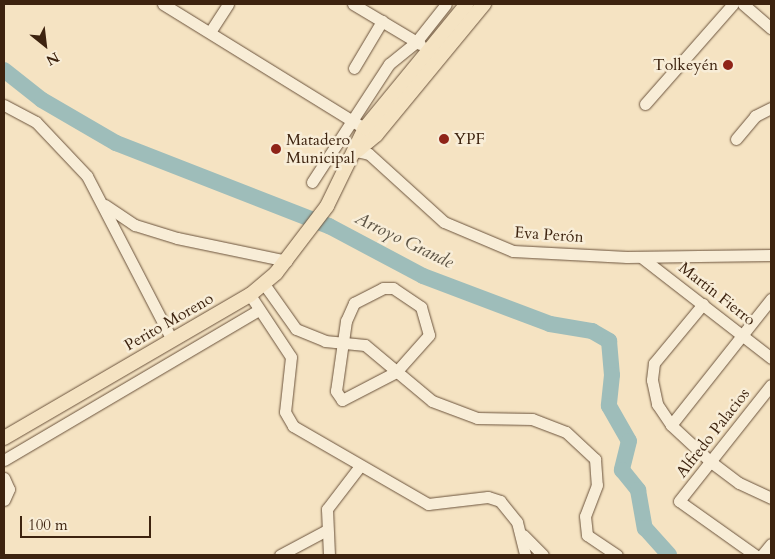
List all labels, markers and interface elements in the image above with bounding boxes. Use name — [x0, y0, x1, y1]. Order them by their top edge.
north arrow — [20, 20, 70, 70]
text: N — [43, 47, 62, 70]
place label: Tolkeyén — [653, 55, 718, 75]
marker: Tolkeyén — [722, 59, 734, 71]
place label: YPF — [454, 129, 485, 149]
place label: Matadero Municipal — [286, 130, 355, 168]
marker: YPF — [438, 133, 450, 145]
marker: Matadero Municipal — [270, 143, 282, 155]
water label: Arroyo Grande — [351, 208, 457, 274]
street label: Eva Perón — [514, 223, 584, 247]
street label: Martín Fierro — [675, 258, 759, 330]
street label: Perito Moreno — [121, 289, 217, 355]
street label: Alfredo Palacios — [672, 385, 754, 481]
scale bar — [22, 506, 154, 538]
text: 100 m — [28, 515, 68, 535]

